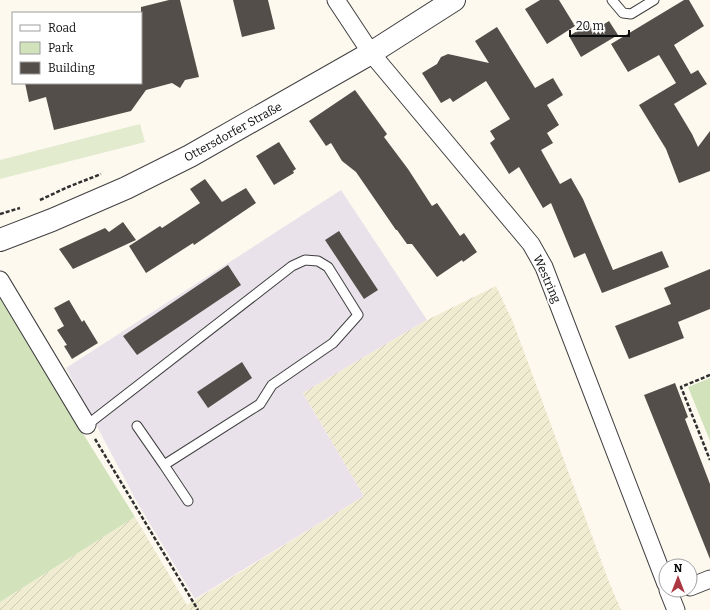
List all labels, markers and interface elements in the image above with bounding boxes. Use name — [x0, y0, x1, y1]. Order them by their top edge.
legend — [12, 12, 142, 84]
scale bar — [570, 12, 629, 38]
text: 20 m — [576, 19, 605, 33]
text: Road — [48, 21, 76, 35]
text: Park — [48, 41, 74, 55]
text: Building — [48, 61, 95, 75]
street label: Ottersdorfer Straße — [182, 99, 284, 165]
street label: Westring — [530, 253, 564, 305]
north arrow — [658, 558, 698, 598]
text: N — [674, 562, 683, 575]

